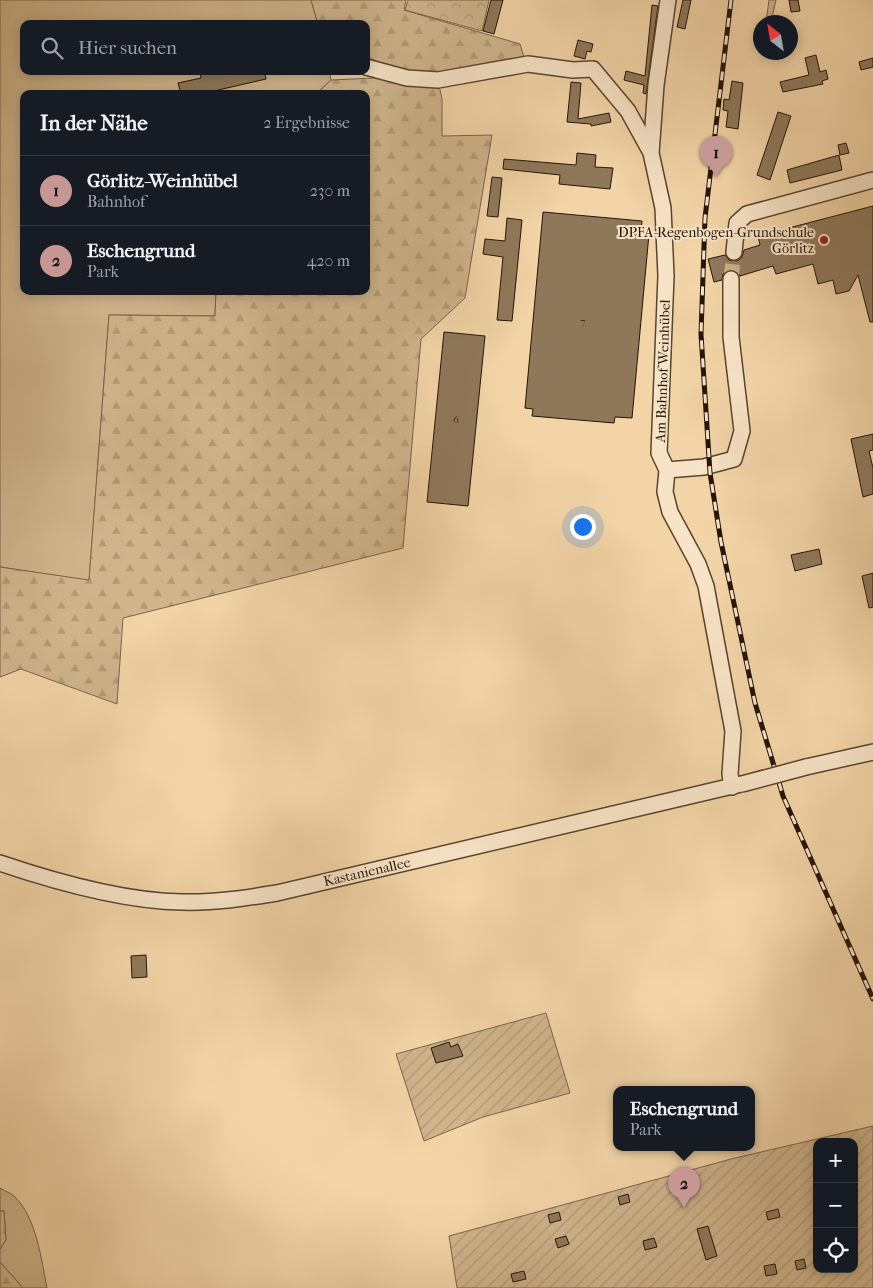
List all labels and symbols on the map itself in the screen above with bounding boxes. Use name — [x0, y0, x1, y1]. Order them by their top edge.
north arrow — [753, 15, 798, 60]
pin: 1 — [700, 136, 732, 177]
place label: DPFA-Regenbogen-Grundschule Görlitz — [618, 224, 814, 257]
marker: DPFA-Regenbogen-Grundschule Görlitz — [818, 234, 830, 246]
street label: Am Bahnhof Weinhübel — [652, 299, 674, 444]
house number: 7 — [580, 315, 586, 328]
house number: 6 — [453, 413, 459, 426]
your location — [570, 514, 596, 540]
street label: Kastanienallee — [322, 854, 412, 890]
pin: 2 — [668, 1167, 700, 1208]

